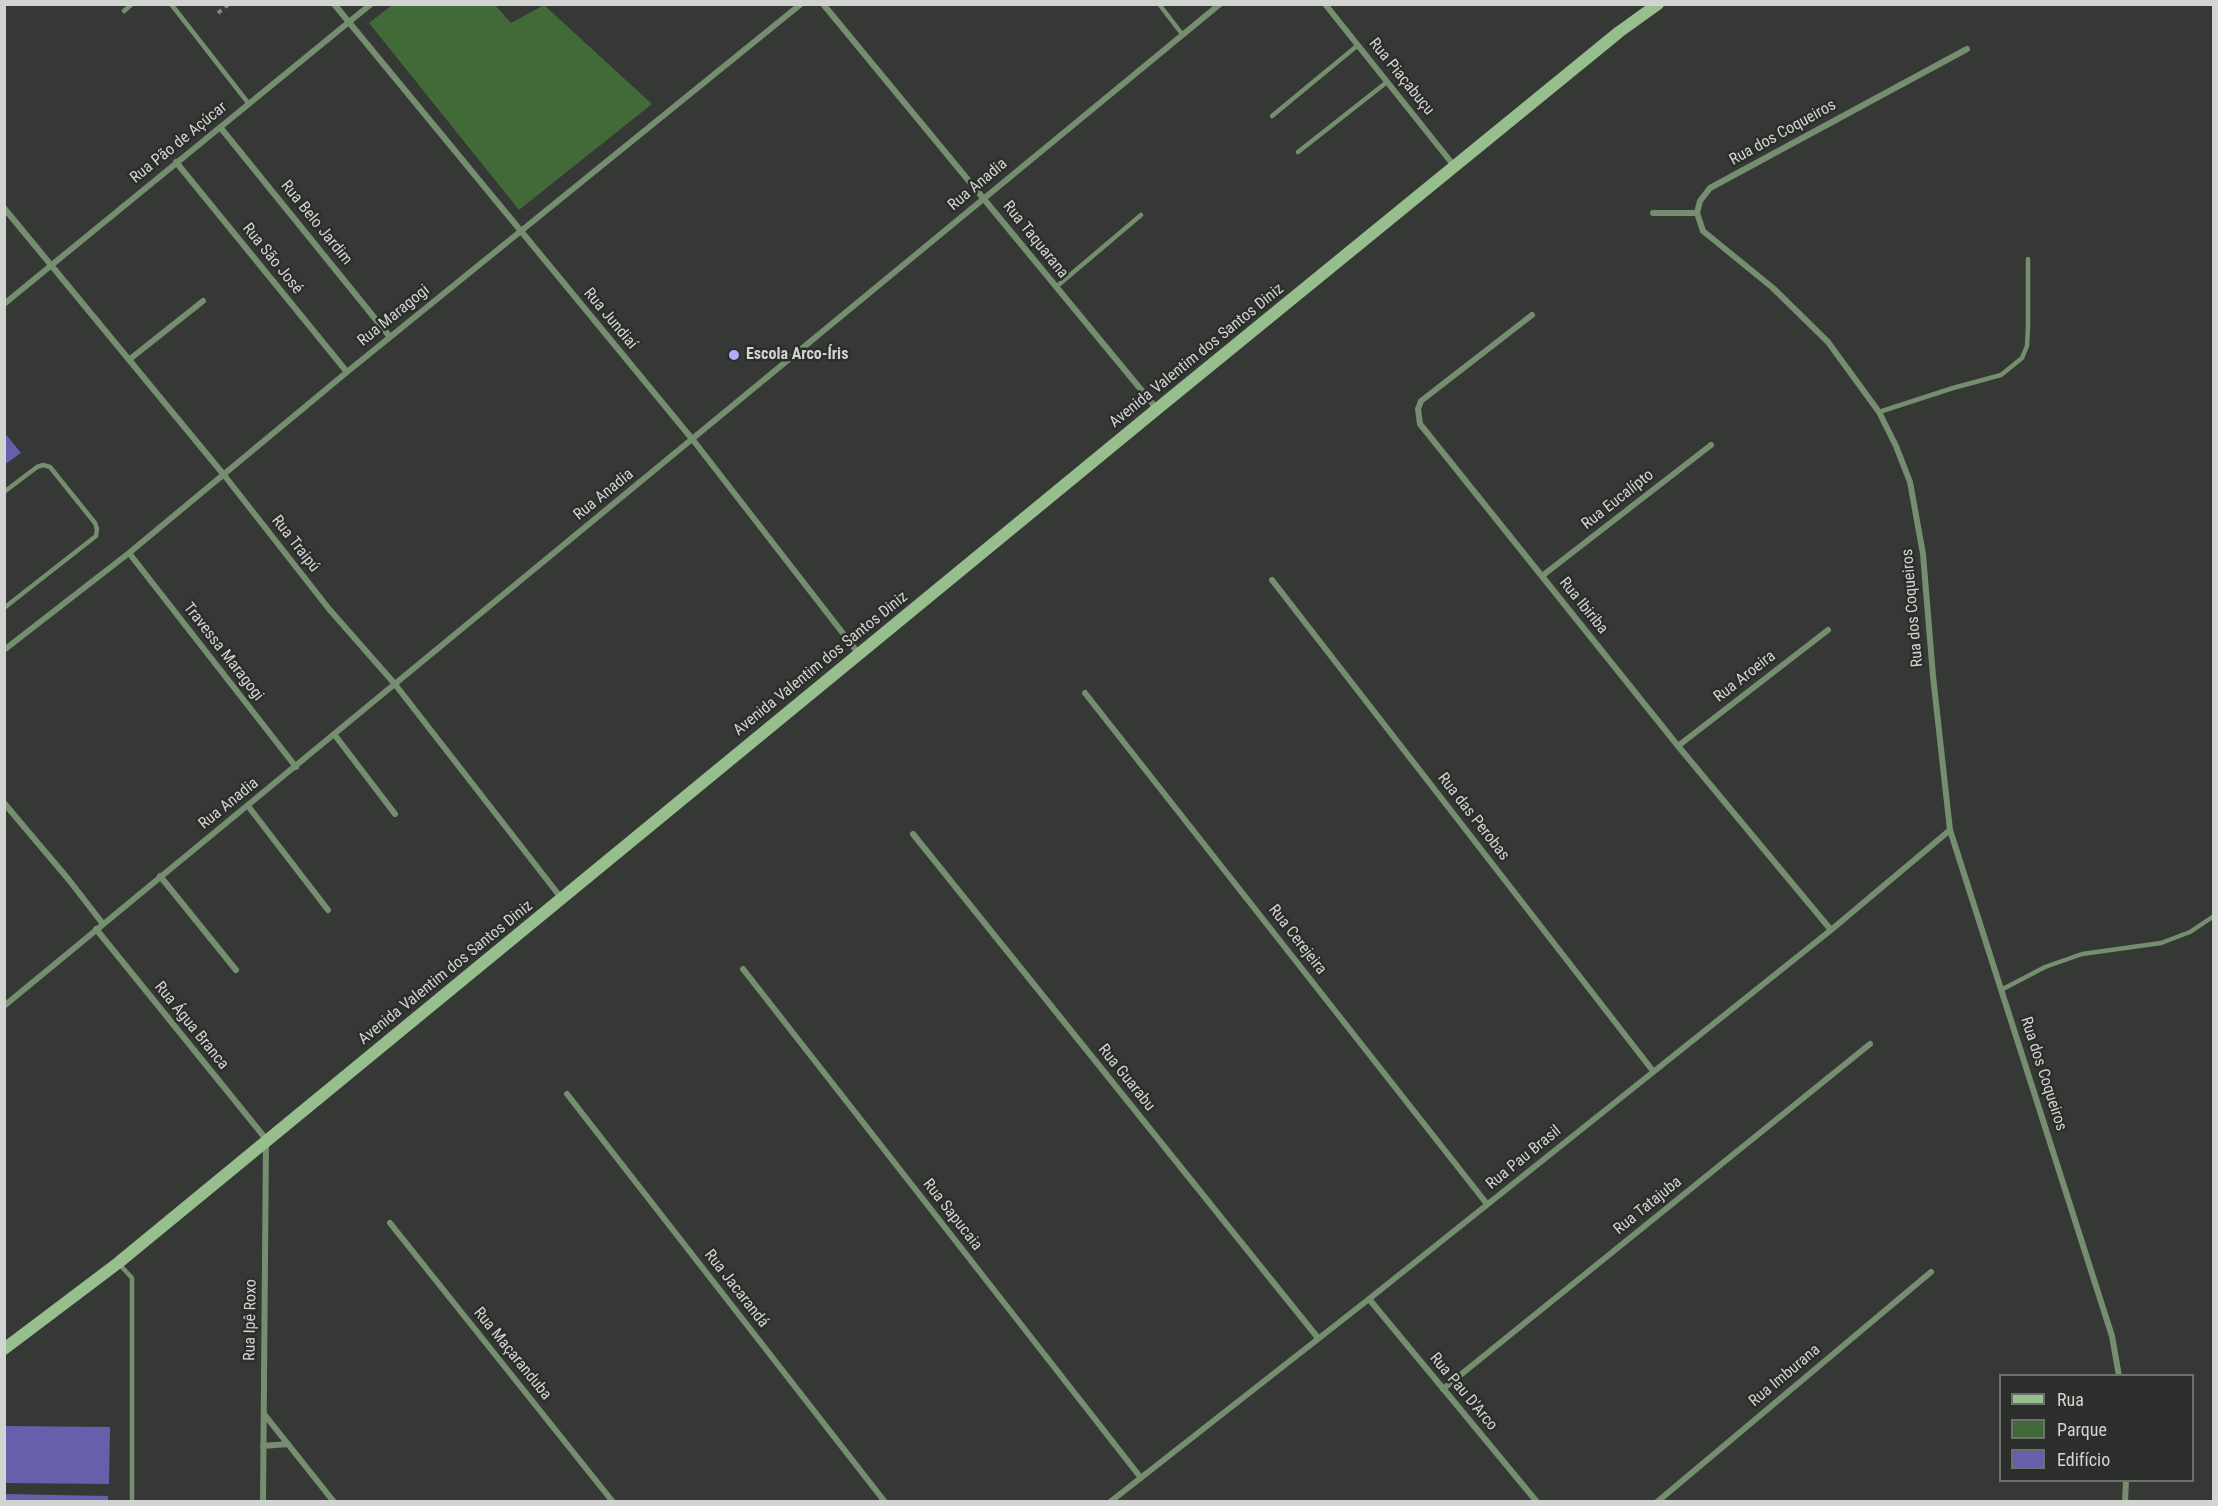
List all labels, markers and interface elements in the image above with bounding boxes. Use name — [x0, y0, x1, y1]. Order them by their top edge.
street label: Rua Piaçabuçu — [1364, 35, 1438, 119]
street label: Rua dos Coqueiros — [1726, 96, 1840, 170]
street label: Rua Pão de Açúcar — [127, 98, 231, 188]
street label: Rua Anadia — [944, 155, 1012, 215]
street label: Rua Belo Jardim — [276, 177, 356, 269]
street label: Rua Taquarana — [998, 198, 1072, 282]
street label: Rua São José — [238, 220, 306, 298]
street label: Avenida Valentim dos Santos Diniz — [1106, 280, 1288, 432]
street label: Rua Maragogi — [354, 281, 434, 351]
street label: Rua Jundiaí — [579, 285, 641, 353]
place label: Escola Arco-Íris — [746, 345, 848, 365]
marker: Escola Arco-Íris — [727, 348, 741, 362]
street label: Rua Anadia — [570, 465, 638, 525]
street label: Rua Eucalípto — [1578, 466, 1658, 534]
street label: Rua Traipú — [267, 512, 323, 576]
street label: Rua dos Coqueiros — [1898, 548, 1928, 668]
street label: Rua Ibiriba — [1554, 574, 1612, 638]
street label: Avenida Valentim dos Santos Diniz — [730, 588, 912, 740]
street label: Travessa Maragogi — [179, 599, 267, 705]
street label: Rua Aroeira — [1710, 647, 1780, 707]
street label: Rua das Perobas — [1433, 769, 1513, 865]
street label: Rua Anadia — [195, 774, 263, 834]
street label: Avenida Valentim dos Santos Diniz — [355, 897, 537, 1049]
street label: Rua Cerejeira — [1264, 901, 1330, 979]
street label: Rua Água Branca — [150, 978, 232, 1074]
street label: Rua dos Coqueiros — [2016, 1015, 2070, 1133]
street label: Rua Guarabu — [1093, 1041, 1159, 1115]
street label: Rua Pau Brasil — [1483, 1122, 1565, 1194]
street label: Rua Tatajuba — [1610, 1173, 1686, 1239]
street label: Rua Sapucaia — [918, 1175, 986, 1255]
street label: Rua Jacarandá — [700, 1246, 772, 1332]
street label: Rua Ipê Roxo — [241, 1279, 261, 1361]
street label: Rua Maçaranduba — [469, 1304, 555, 1404]
street label: Rua Imburana — [1746, 1341, 1824, 1411]
street label: Rua Pau D'Arco — [1425, 1349, 1501, 1435]
legend — [1999, 1374, 2194, 1482]
text: Rua — [2057, 1389, 2084, 1410]
text: Parque — [2057, 1419, 2107, 1440]
text: Edifício — [2057, 1449, 2110, 1470]

